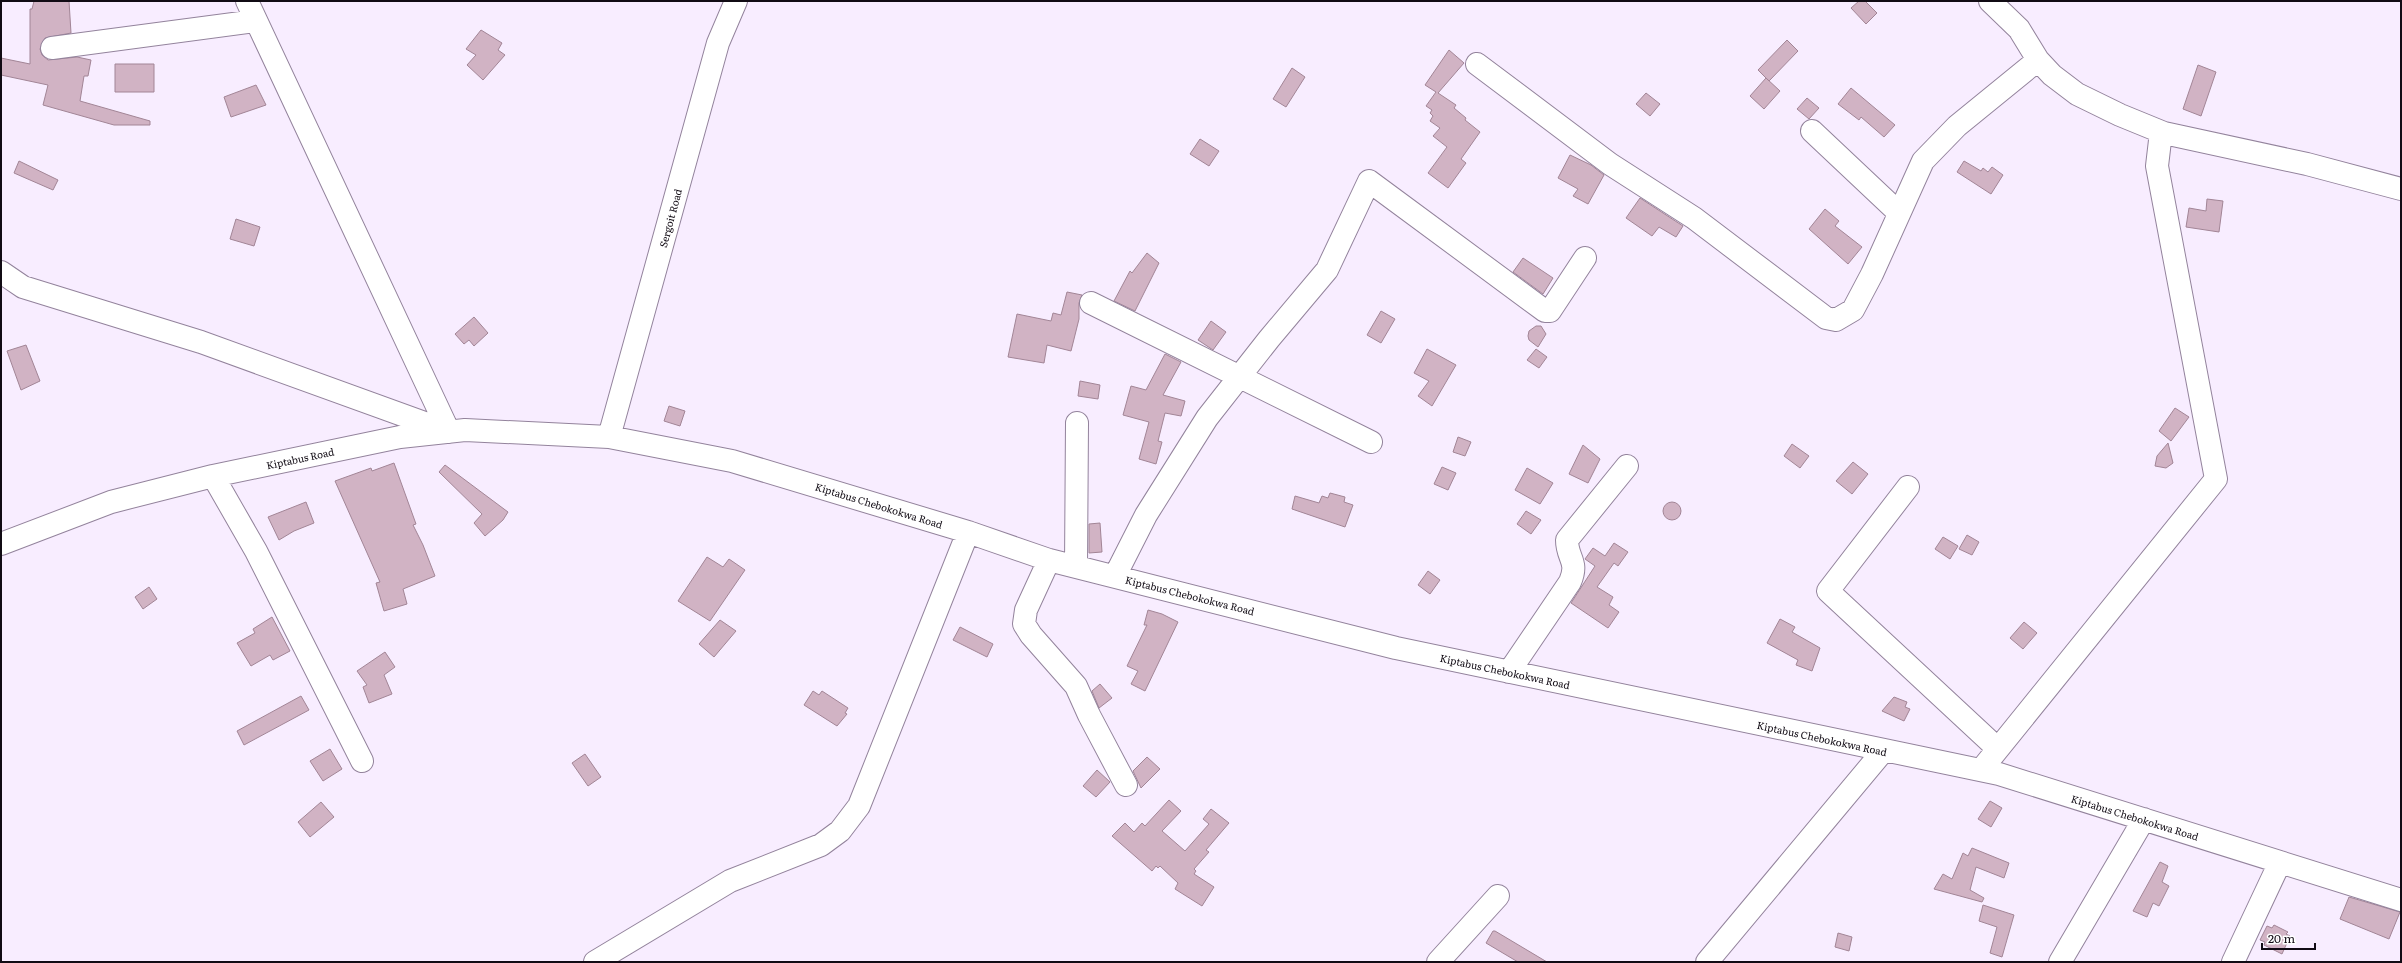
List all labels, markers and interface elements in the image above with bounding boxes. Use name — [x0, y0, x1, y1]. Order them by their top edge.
street label: Sergoit Road — [655, 187, 685, 249]
street label: Kiptabus Road — [265, 443, 335, 473]
street label: Kiptabus Chebokokwa Road — [813, 478, 945, 532]
street label: Kiptabus Chebokokwa Road — [1124, 572, 1256, 618]
street label: Kiptabus Chebokokwa Road — [1439, 650, 1571, 692]
street label: Kiptabus Chebokokwa Road — [1756, 717, 1888, 759]
street label: Kiptabus Chebokokwa Road — [2069, 790, 2201, 844]
scale bar — [2262, 925, 2315, 951]
text: 20 m — [2268, 929, 2295, 947]

